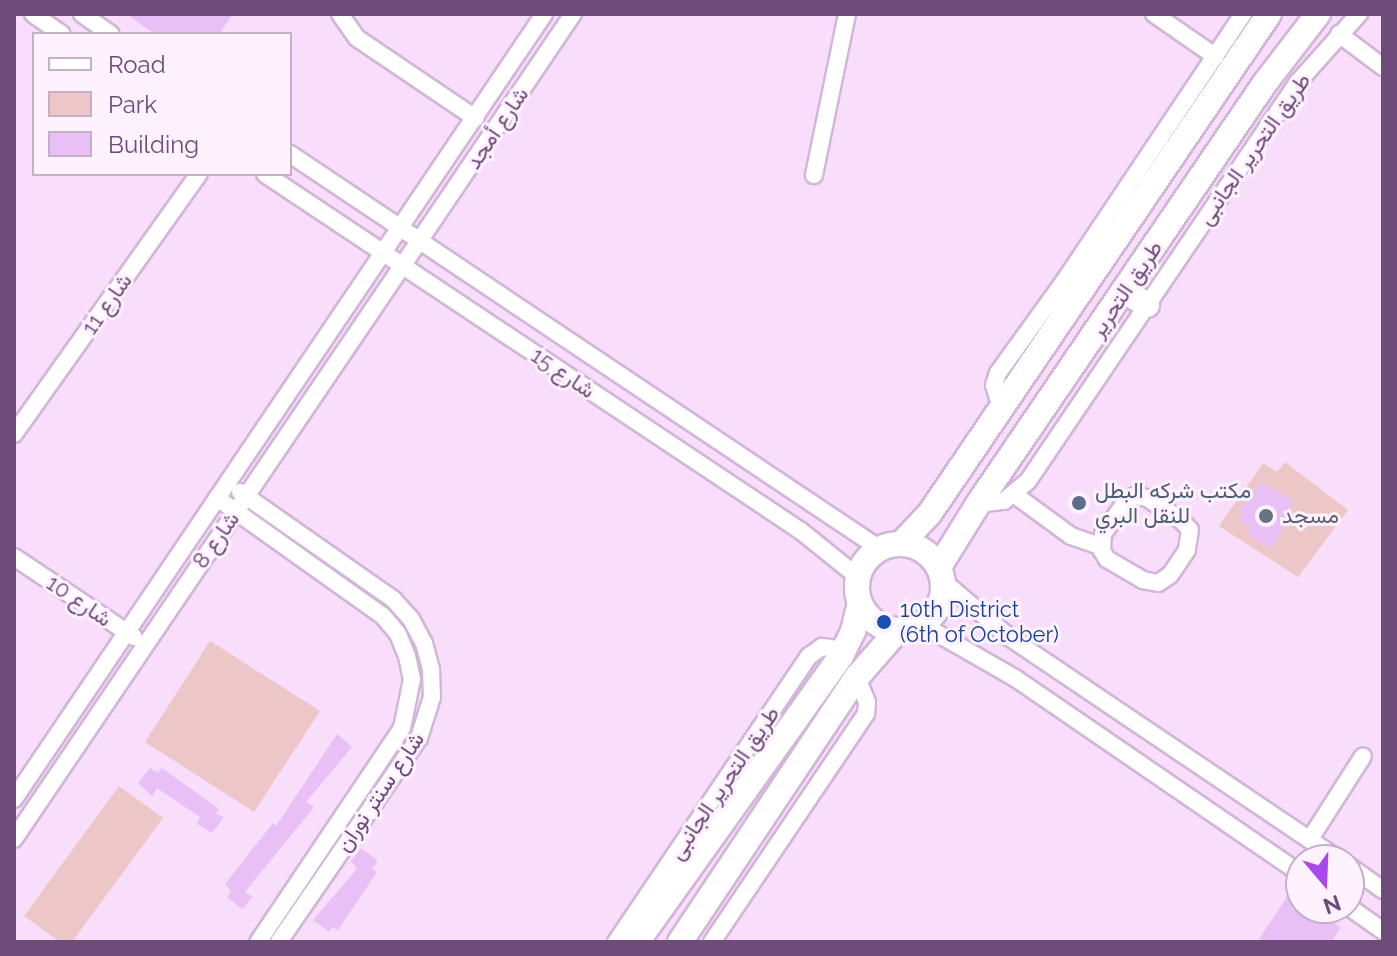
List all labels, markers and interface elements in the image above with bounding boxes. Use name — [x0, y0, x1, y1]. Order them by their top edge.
legend — [32, 32, 292, 176]
text: Road — [108, 50, 166, 79]
street label: طريق التحرير الجانبى — [1192, 68, 1316, 230]
street label: شارع أمجد — [460, 82, 534, 174]
text: Park — [108, 90, 157, 119]
text: Building — [108, 130, 199, 159]
street label: طريق التحرير — [1084, 236, 1168, 342]
street label: شارع 11 — [76, 268, 138, 340]
street label: شارع 15 — [526, 342, 600, 404]
place label: مكتب شركه البطل للنقل البري — [1095, 477, 1251, 528]
marker: مكتب شركه البطل للنقل البري — [1070, 494, 1088, 512]
place label: مسجد — [1282, 503, 1339, 529]
street label: شارع 8 — [187, 507, 245, 573]
marker: مسجد — [1257, 507, 1275, 525]
street label: شارع 10 — [41, 570, 117, 632]
place label: 10th District (6th of October) — [900, 596, 1059, 648]
marker: 10th District (6th of October) — [875, 613, 893, 631]
street label: طريق التحرير الجانبى — [663, 701, 785, 865]
street label: شارع سنتر نوران — [330, 727, 430, 857]
north arrow — [1285, 844, 1365, 924]
text: N — [1320, 890, 1344, 920]

